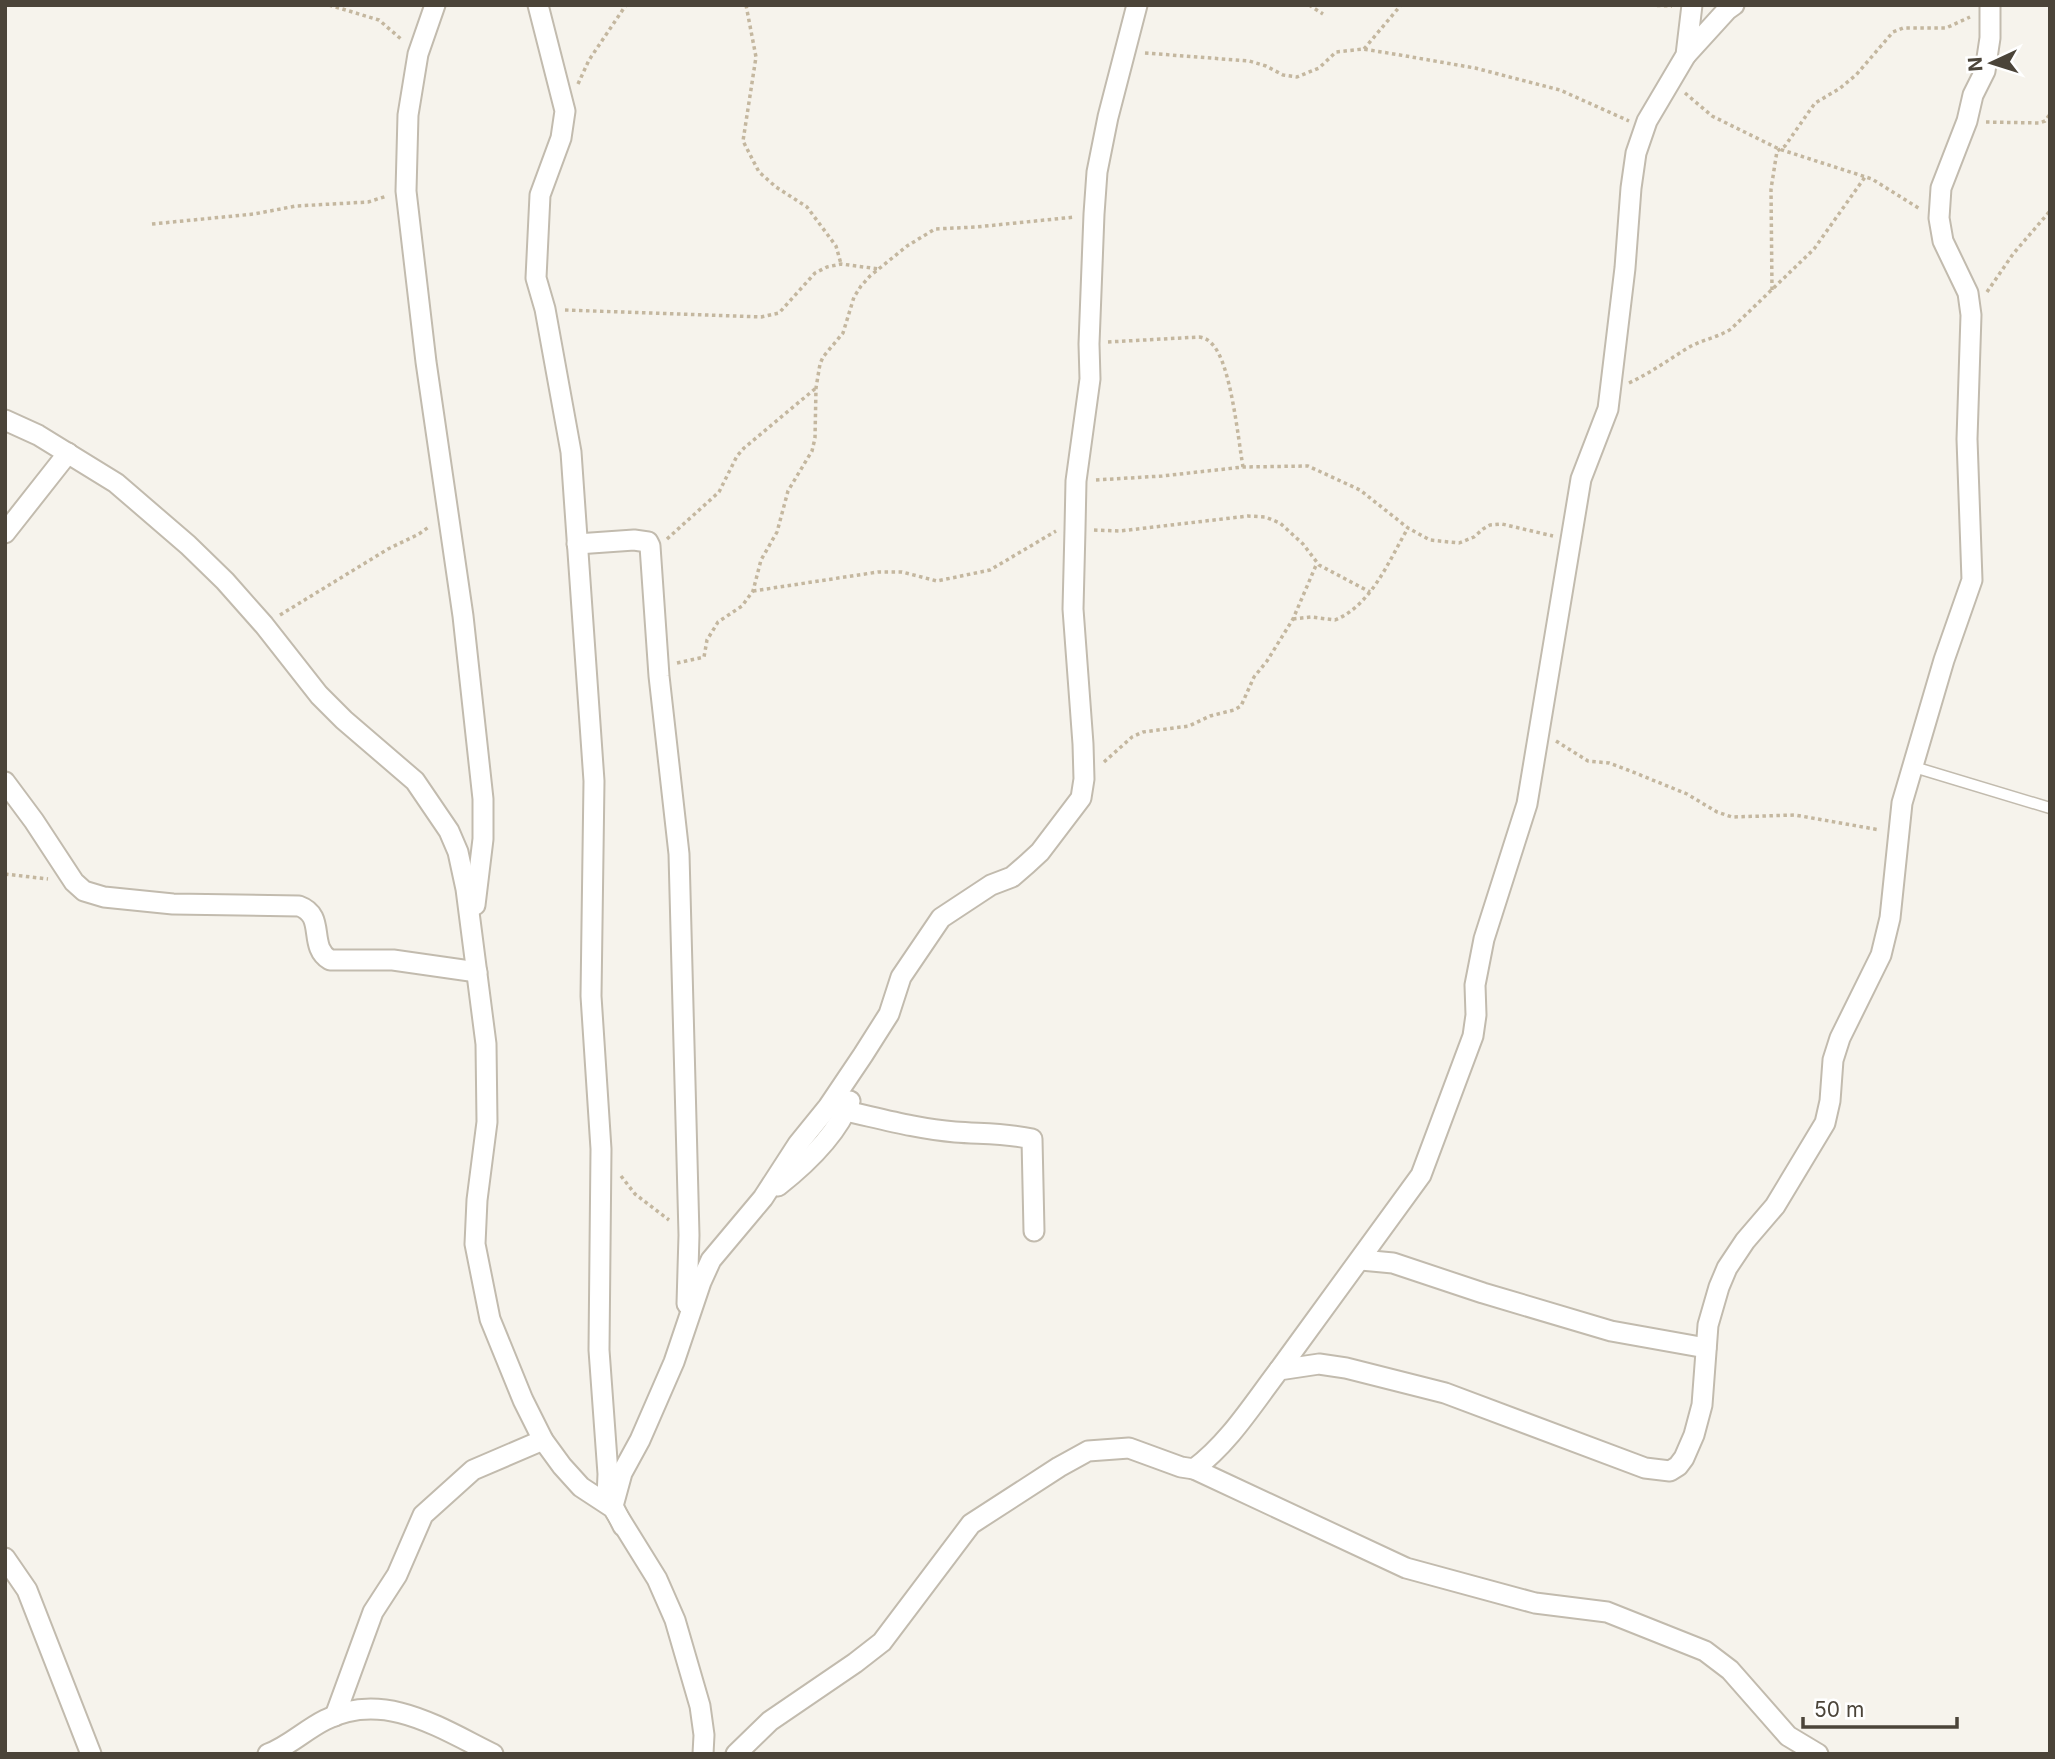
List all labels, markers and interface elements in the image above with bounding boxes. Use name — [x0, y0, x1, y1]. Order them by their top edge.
north arrow — [1957, 28, 2027, 98]
text: N — [1964, 56, 1988, 72]
scale bar — [1803, 1686, 1957, 1730]
text: 50 m — [1814, 1697, 1864, 1722]

